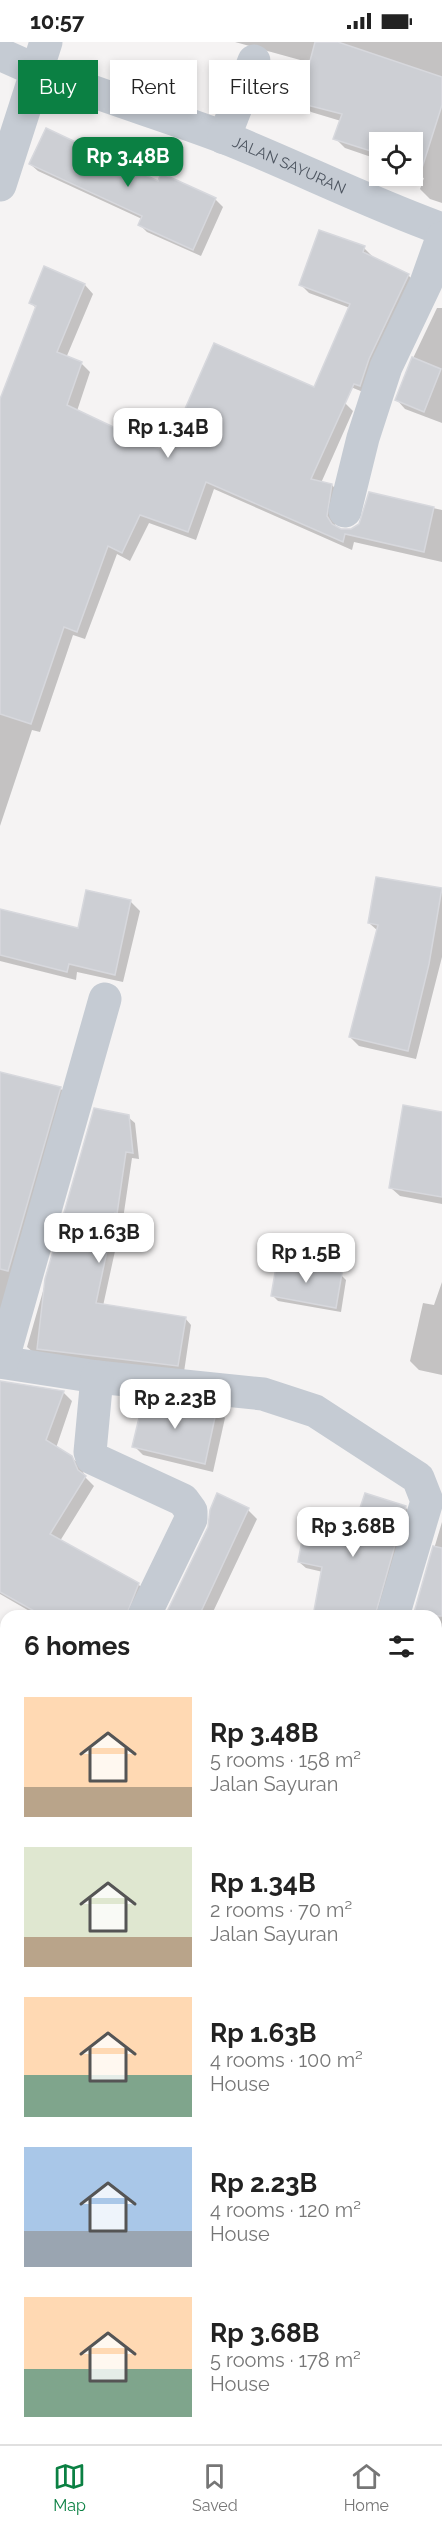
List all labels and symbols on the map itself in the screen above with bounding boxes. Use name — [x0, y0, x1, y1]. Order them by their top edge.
street label: JALAN SAYURAN — [230, 133, 349, 198]
pin: Rp 3.48B — [66, 137, 190, 188]
pin: Rp 1.34B — [106, 408, 230, 459]
pin: Rp 1.63B — [37, 1213, 161, 1264]
pin: Rp 1.5B — [251, 1233, 361, 1284]
pin: Rp 2.23B — [113, 1379, 237, 1430]
pin: Rp 3.68B — [291, 1507, 415, 1558]

